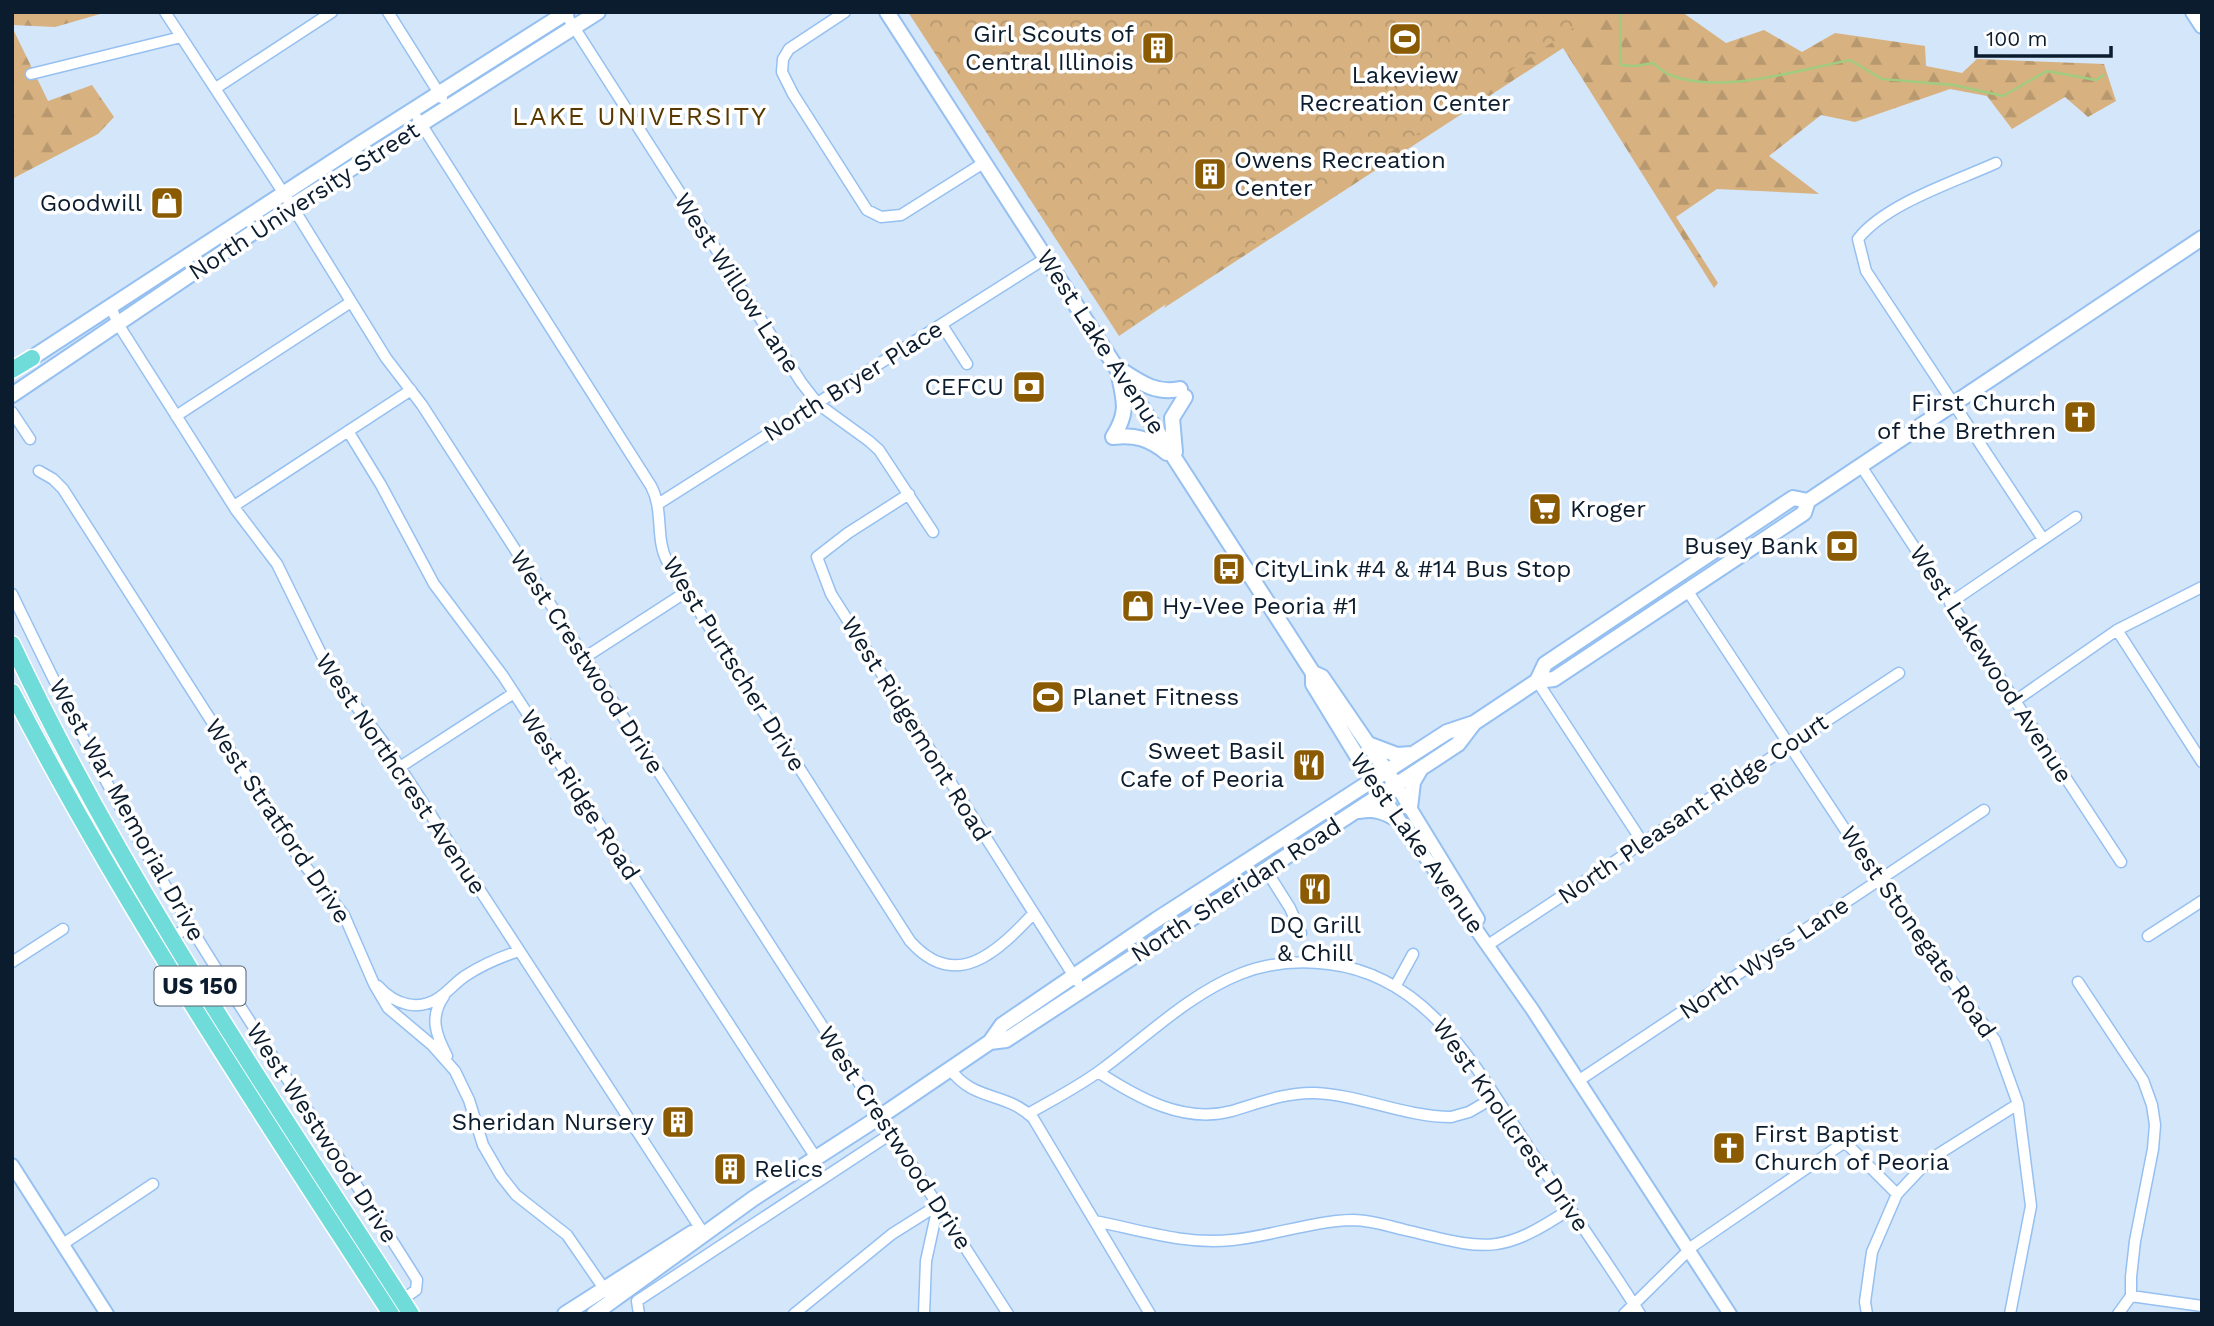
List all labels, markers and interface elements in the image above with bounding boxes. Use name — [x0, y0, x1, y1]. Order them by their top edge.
scale bar — [1976, 14, 2111, 58]
place label: Girl Scouts of Central Illinois — [965, 20, 1135, 76]
sports icon: Lakeview Recreation Center — [1386, 20, 1424, 58]
text: 100 m — [1986, 26, 2048, 51]
building icon: Girl Scouts of Central Illinois — [1139, 29, 1177, 67]
place label: Lakeview Recreation Center — [1299, 61, 1511, 117]
district label: LAKE UNIVERSITY — [512, 101, 768, 131]
street label: North University Street — [184, 116, 424, 286]
place label: Owens Recreation Center — [1234, 146, 1446, 202]
building icon: Owens Recreation Center — [1191, 155, 1229, 193]
shop icon: Goodwill — [148, 184, 186, 222]
street label: West Willow Lane — [668, 188, 806, 378]
place label: Goodwill — [40, 189, 143, 217]
street label: West Lake Avenue — [1031, 245, 1171, 439]
street label: North Bryer Place — [758, 315, 948, 447]
bank icon: CEFCU — [1010, 368, 1048, 406]
place label: CEFCU — [924, 373, 1004, 401]
place label: First Church of the Brethren — [1877, 389, 2056, 445]
church icon: First Church of the Brethren — [2061, 398, 2099, 436]
supermarket icon: Kroger — [1526, 490, 1564, 528]
place label: Kroger — [1570, 495, 1646, 523]
bank icon: Busey Bank — [1823, 527, 1861, 565]
place label: Busey Bank — [1684, 532, 1818, 560]
street label: West Lakewood Avenue — [1904, 540, 2078, 788]
street label: West Crestwood Drive — [504, 545, 670, 779]
bus stop icon: CityLink #4 & #14 Bus Stop — [1210, 550, 1248, 588]
street label: West Purtscher Drive — [657, 552, 811, 776]
place label: CityLink #4 & #14 Bus Stop — [1254, 555, 1571, 583]
shop icon: Hy-Vee Peoria #1 — [1119, 587, 1157, 625]
place label: Hy-Vee Peoria #1 — [1162, 592, 1357, 620]
street label: West Ridgemont Road — [835, 611, 997, 847]
street label: West Northcrest Avenue — [310, 648, 492, 900]
street label: West War Memorial Drive — [43, 674, 211, 946]
sports icon: Planet Fitness — [1029, 678, 1067, 716]
place label: Planet Fitness — [1072, 683, 1239, 711]
street label: West Ridge Road — [514, 704, 646, 886]
street label: North Pleasant Ridge Court — [1553, 708, 1833, 910]
street label: West Stratford Drive — [199, 714, 357, 928]
place label: Sweet Basil Cafe of Peoria — [1120, 737, 1285, 793]
restaurant icon: Sweet Basil Cafe of Peoria — [1290, 746, 1328, 784]
street label: West Lake Avenue — [1344, 747, 1490, 939]
street label: North Sheridan Road — [1126, 812, 1346, 968]
street label: West Stonegate Road — [1834, 821, 2002, 1043]
restaurant icon: DQ Grill & Chill — [1296, 870, 1334, 908]
street label: North Wyss Lane — [1674, 891, 1854, 1025]
place label: DQ Grill & Chill — [1269, 911, 1361, 967]
road number: US 150 — [154, 967, 246, 1006]
street label: West Knollcrest Drive — [1427, 1013, 1595, 1237]
street label: West Westwood Drive — [240, 1018, 404, 1248]
street label: West Crestwood Drive — [812, 1021, 978, 1255]
building icon: Sheridan Nursery — [659, 1103, 697, 1141]
place label: Sheridan Nursery — [452, 1108, 655, 1136]
place label: First Baptist Church of Peoria — [1754, 1120, 1949, 1176]
church icon: First Baptist Church of Peoria — [1710, 1129, 1748, 1167]
building icon: Relics — [711, 1150, 749, 1188]
place label: Relics — [754, 1155, 823, 1183]

